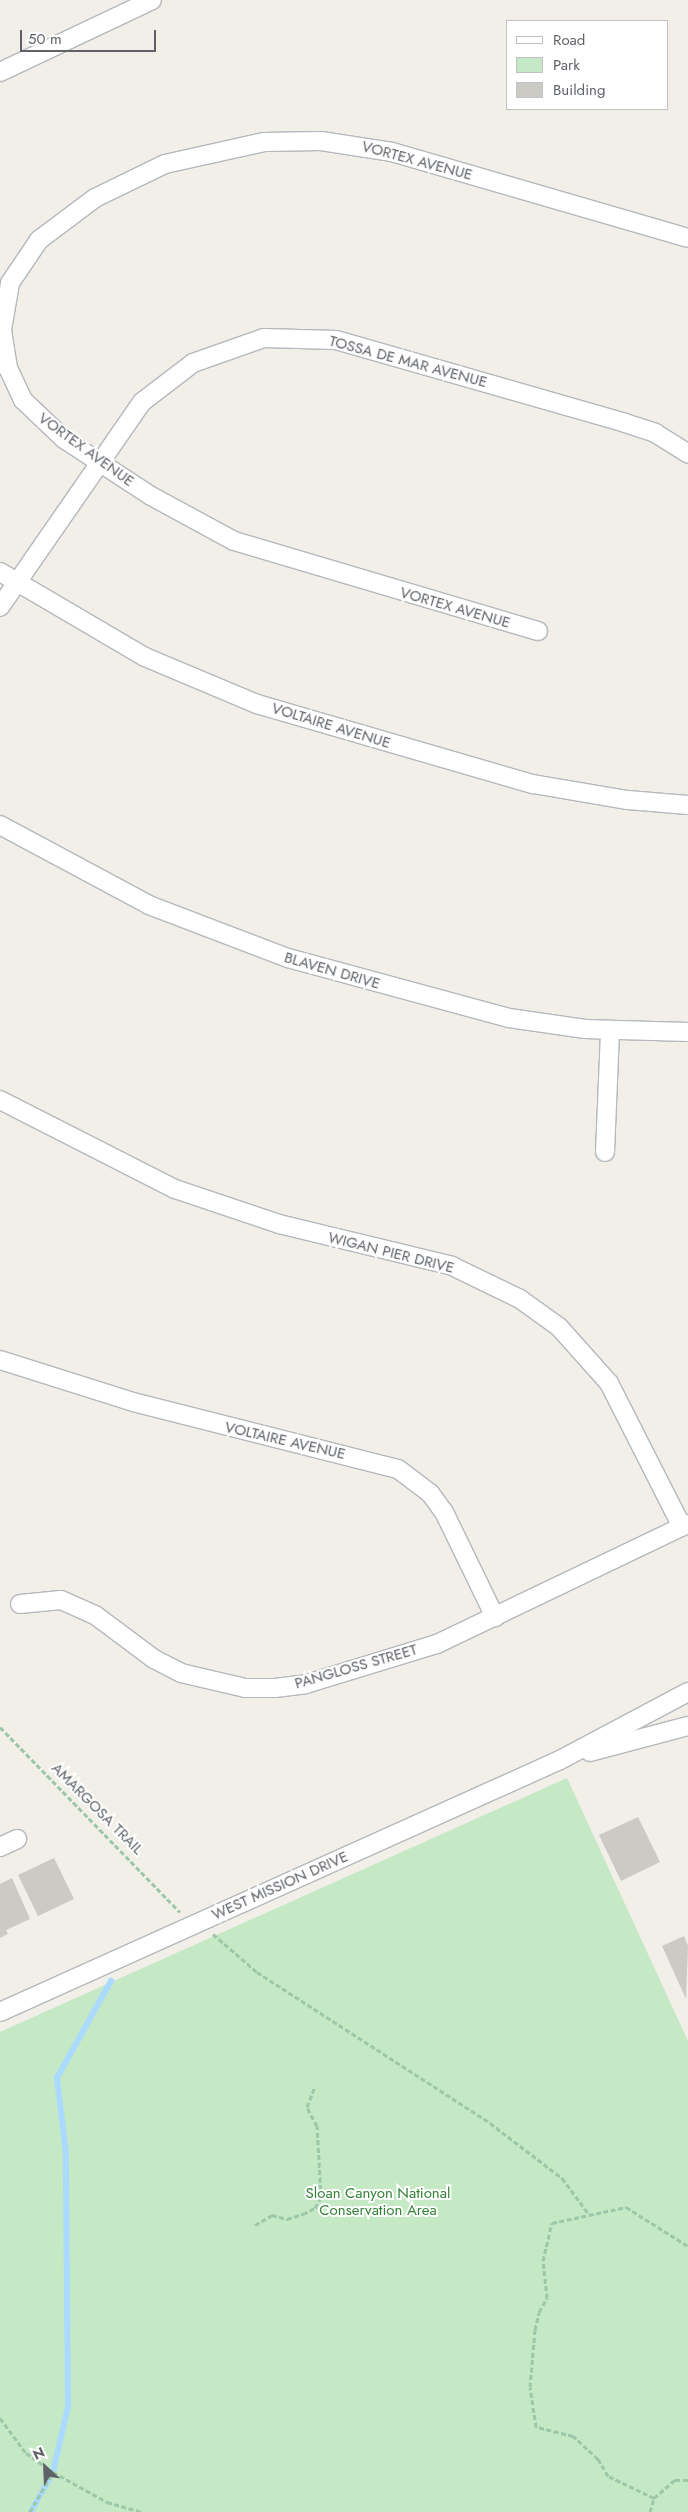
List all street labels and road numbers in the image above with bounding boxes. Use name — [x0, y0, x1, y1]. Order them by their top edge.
street label: VORTEX AVENUE — [360, 138, 474, 184]
street label: TOSSA DE MAR AVENUE — [327, 332, 489, 392]
street label: VORTEX AVENUE — [35, 409, 137, 491]
street label: VORTEX AVENUE — [398, 584, 512, 632]
street label: VOLTAIRE AVENUE — [269, 699, 393, 753]
street label: BLAVEN DRIVE — [282, 949, 382, 993]
street label: WIGAN PIER DRIVE — [326, 1229, 456, 1277]
street label: VOLTAIRE AVENUE — [223, 1418, 347, 1464]
street label: PANGLOSS STREET — [293, 1641, 419, 1693]
street label: AMARGOSA TRAIL — [47, 1759, 147, 1859]
street label: WEST MISSION DRIVE — [209, 1848, 351, 1924]

